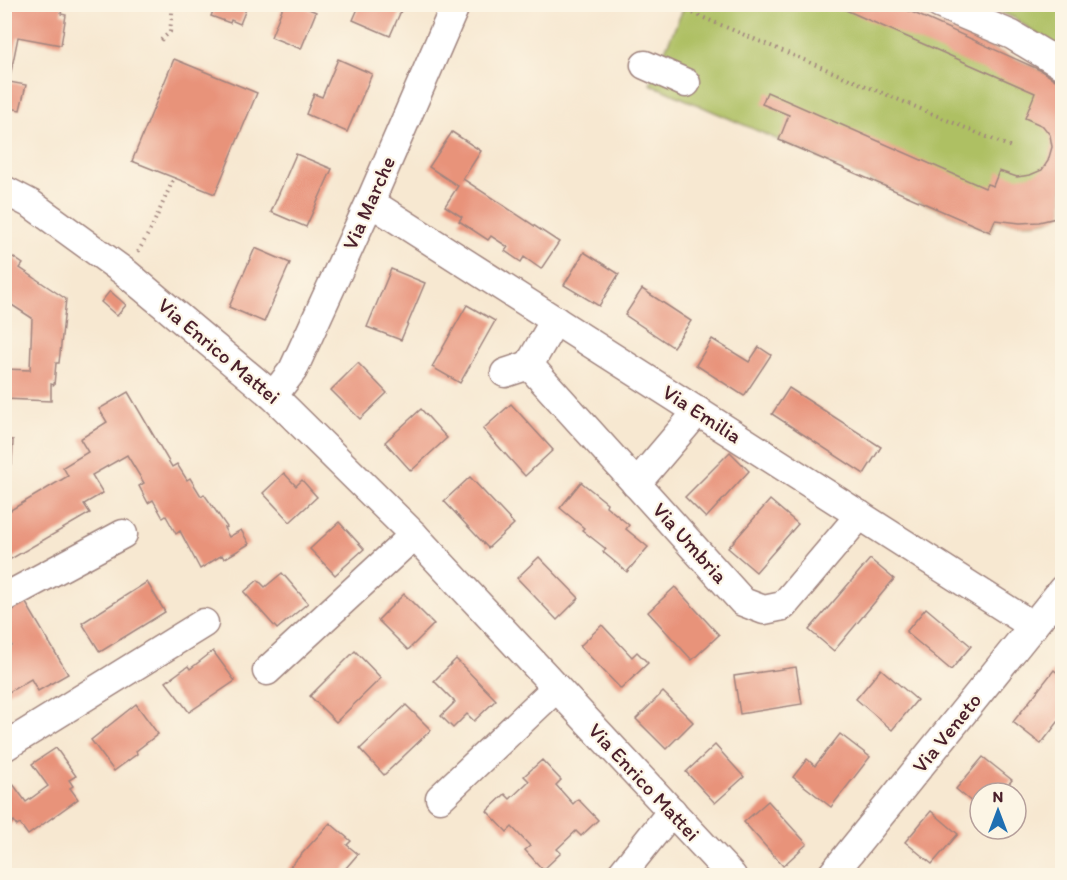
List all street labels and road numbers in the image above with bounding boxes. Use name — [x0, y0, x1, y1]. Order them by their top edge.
street label: Via Marche — [337, 152, 400, 253]
street label: Via Enrico Mattei — [153, 292, 286, 409]
street label: Via Emilia — [658, 379, 746, 448]
street label: Via Umbria — [648, 497, 733, 588]
street label: Via Veneto — [907, 688, 986, 778]
street label: Via Enrico Mattei — [583, 718, 705, 846]

